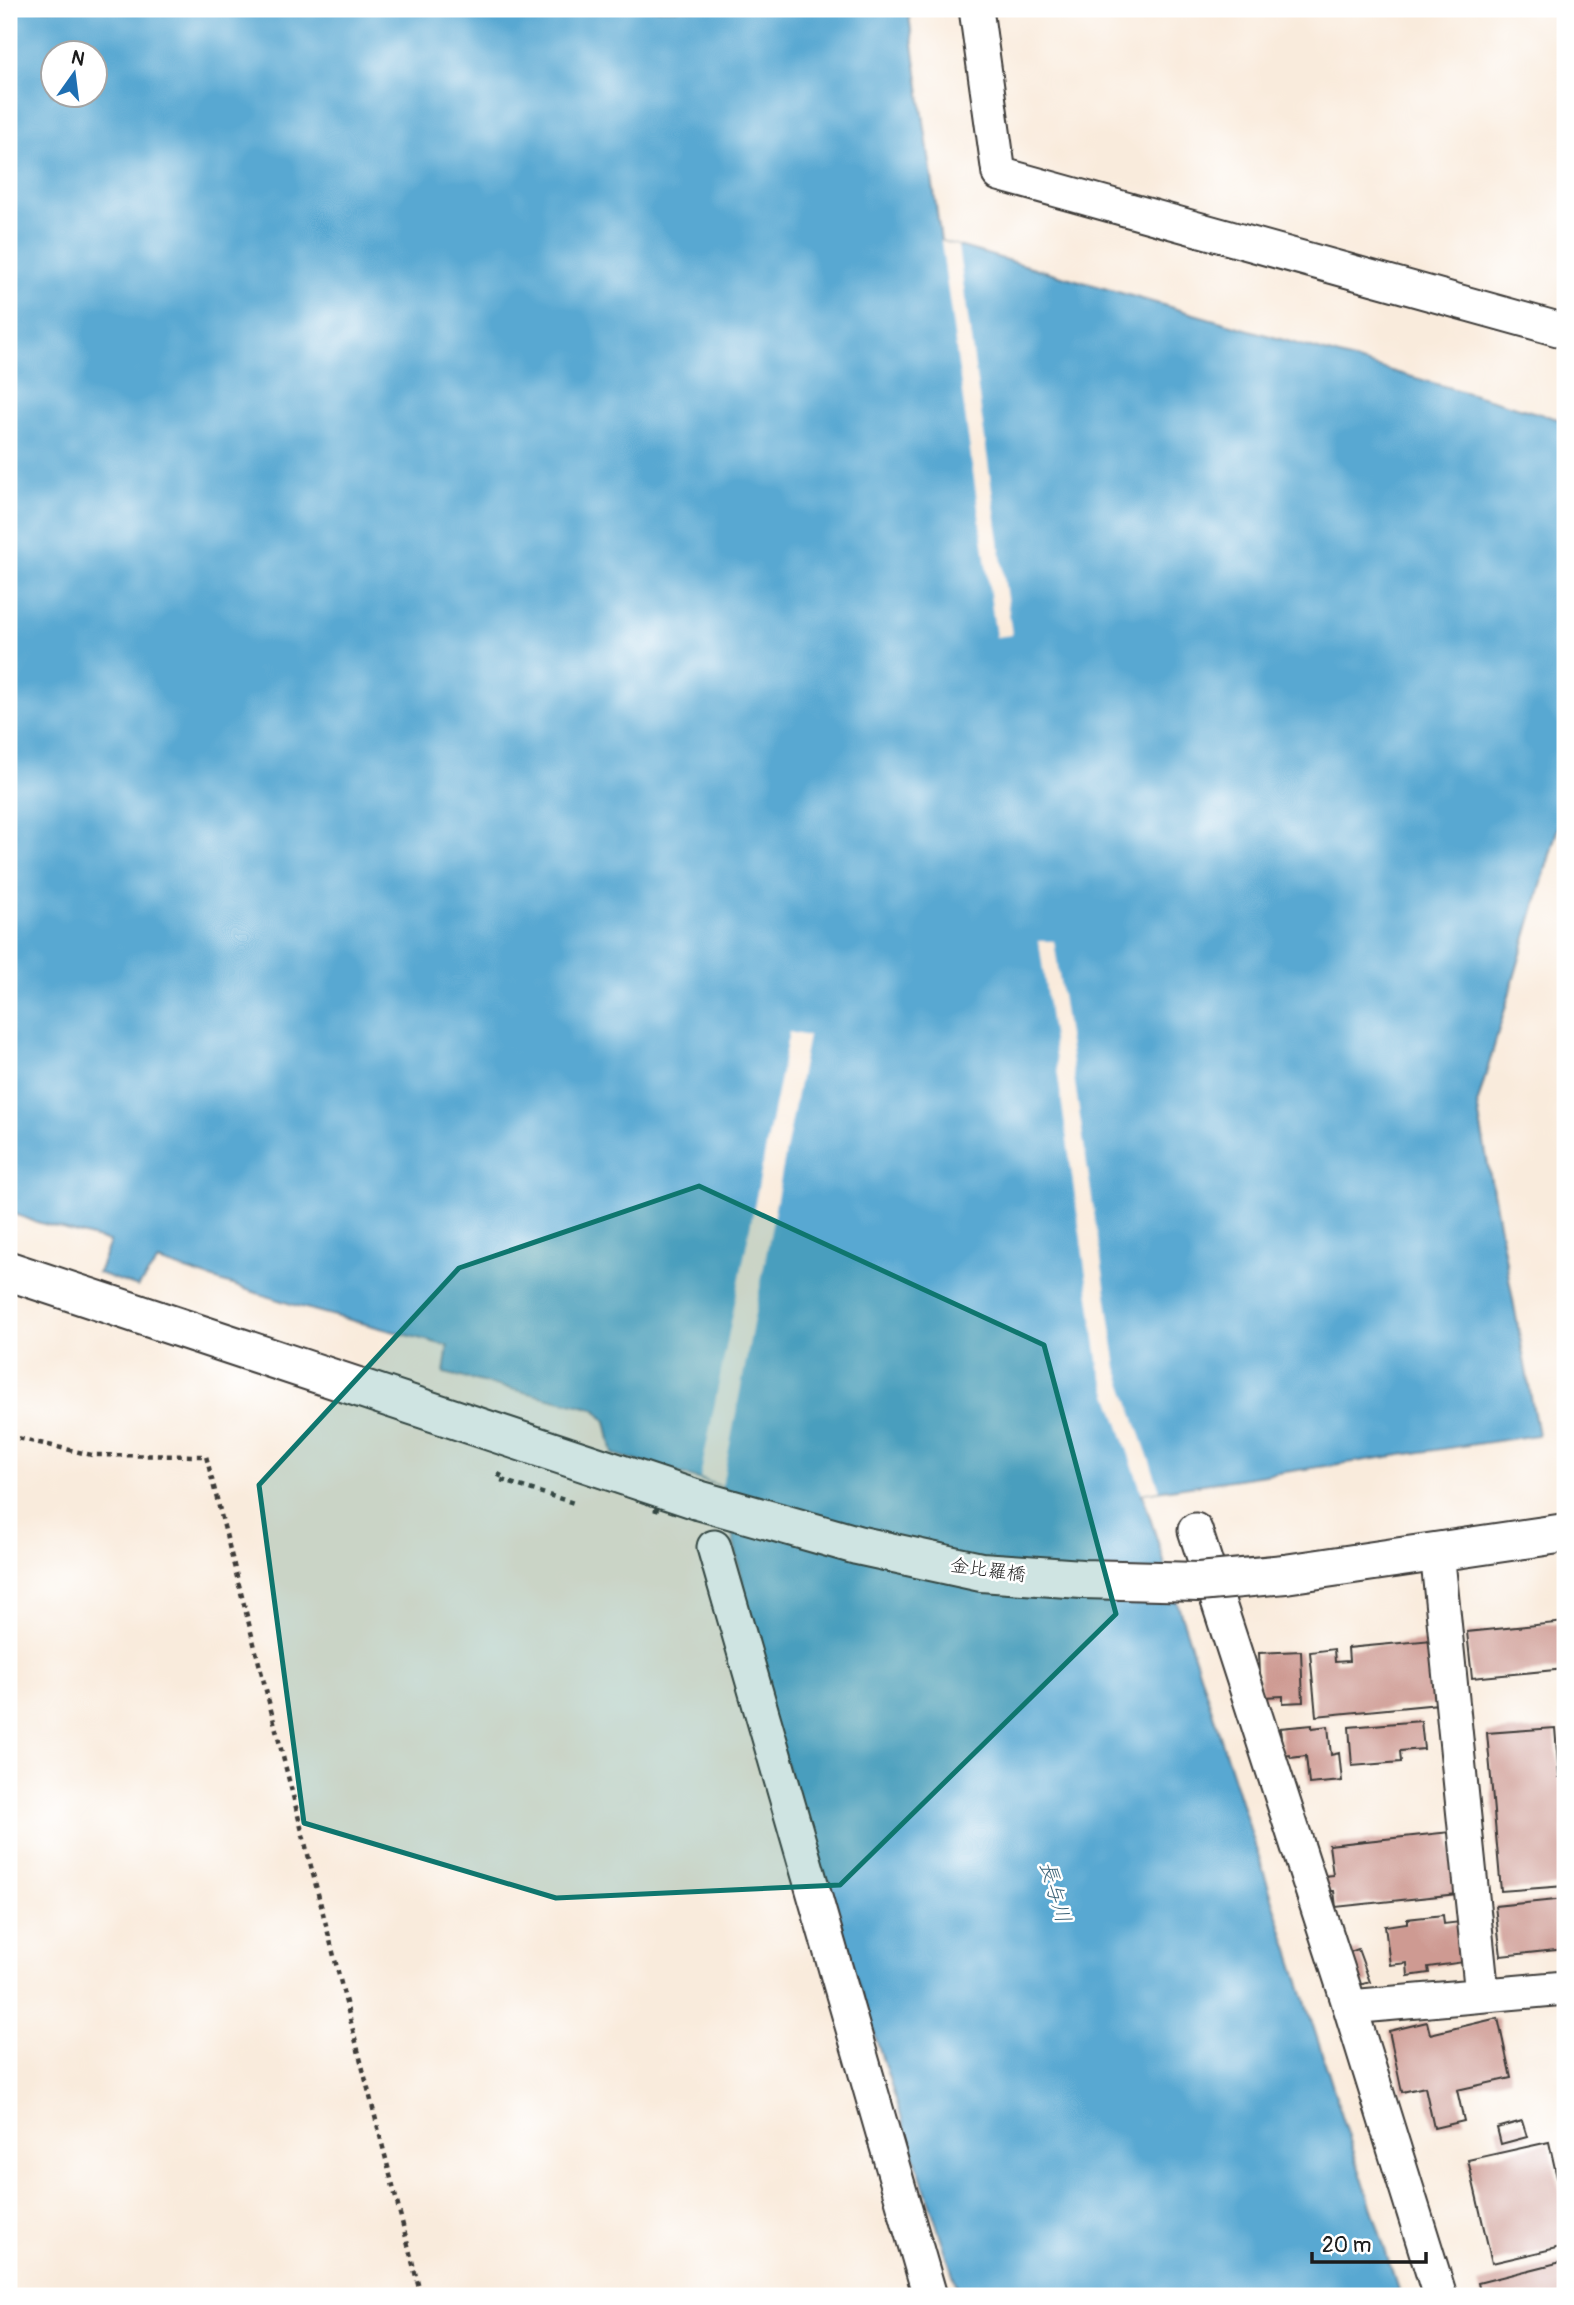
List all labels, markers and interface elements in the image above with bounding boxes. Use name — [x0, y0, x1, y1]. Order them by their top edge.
north arrow — [38, 38, 108, 108]
text: N — [69, 45, 87, 72]
street label: 金比羅橋 — [949, 1553, 1027, 1587]
water label: 長与川 — [1033, 1858, 1077, 1926]
scale bar — [1312, 2221, 1425, 2265]
text: 20 m — [1322, 2232, 1371, 2259]

